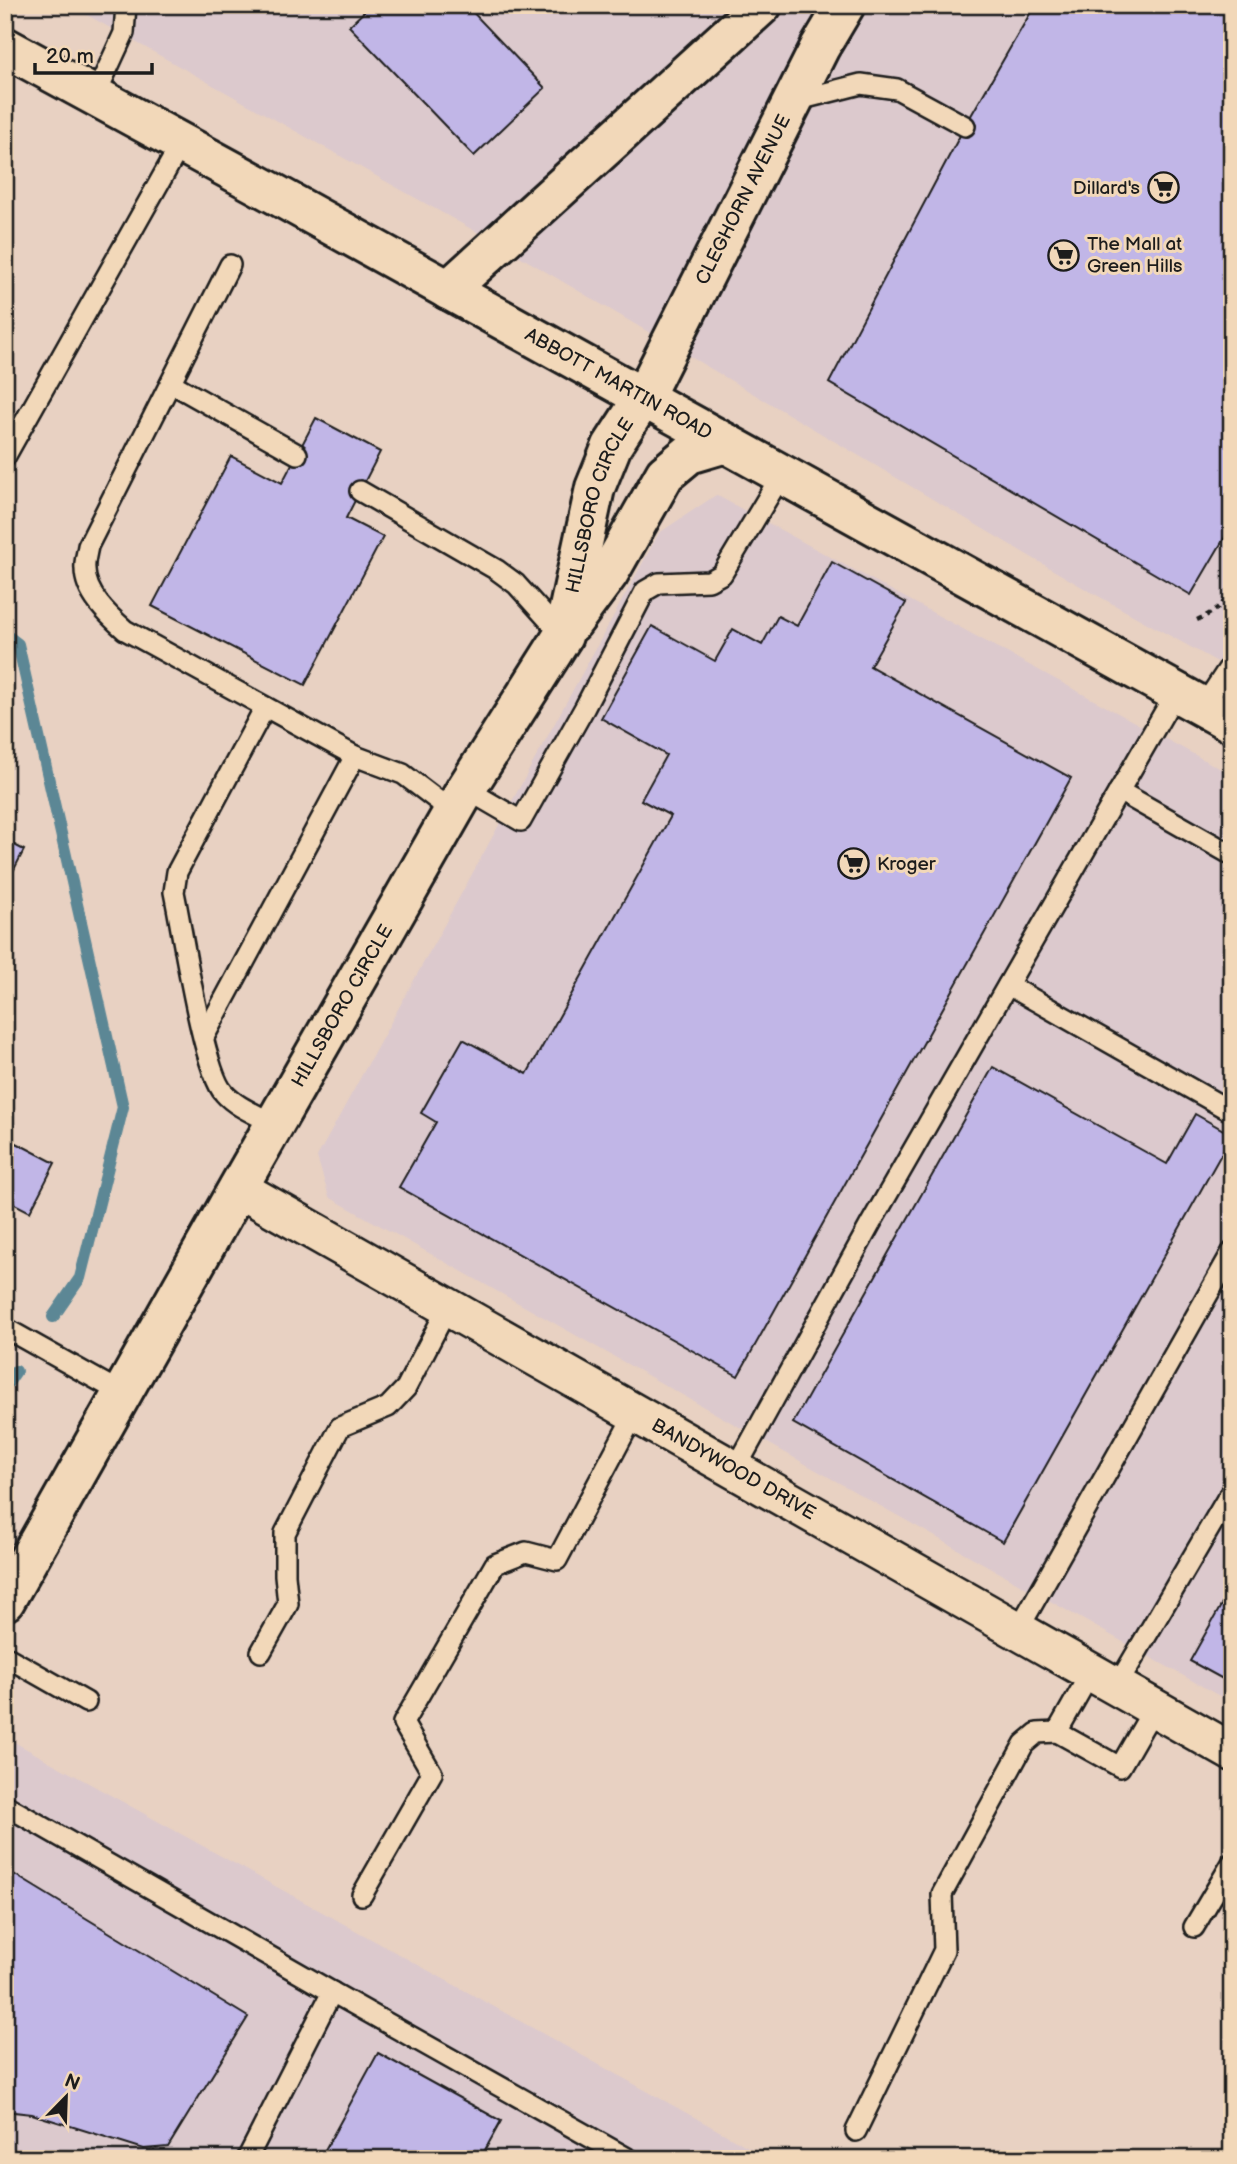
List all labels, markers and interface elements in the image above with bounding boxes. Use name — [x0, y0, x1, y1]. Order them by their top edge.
scale bar — [35, 32, 152, 76]
text: 20 m — [46, 44, 94, 69]
street label: CLEGHORN AVENUE — [691, 111, 796, 288]
supermarket icon: Dillard's — [1146, 171, 1180, 205]
place label: Dillard's — [1073, 177, 1140, 200]
place label: The Mall at Green Hills — [1087, 233, 1182, 278]
supermarket icon: The Mall at Green Hills — [1047, 238, 1081, 272]
street label: ABBOTT MARTIN ROAD — [521, 323, 716, 445]
street label: HILLSBORO CIRCLE — [561, 414, 639, 595]
supermarket icon: Kroger — [837, 847, 871, 881]
place label: Kroger — [877, 853, 937, 876]
street label: HILLSBORO CIRCLE — [287, 920, 398, 1091]
street label: BANDYWOOD DRIVE — [648, 1414, 820, 1525]
north arrow — [32, 2062, 102, 2132]
text: N — [61, 2069, 83, 2096]

